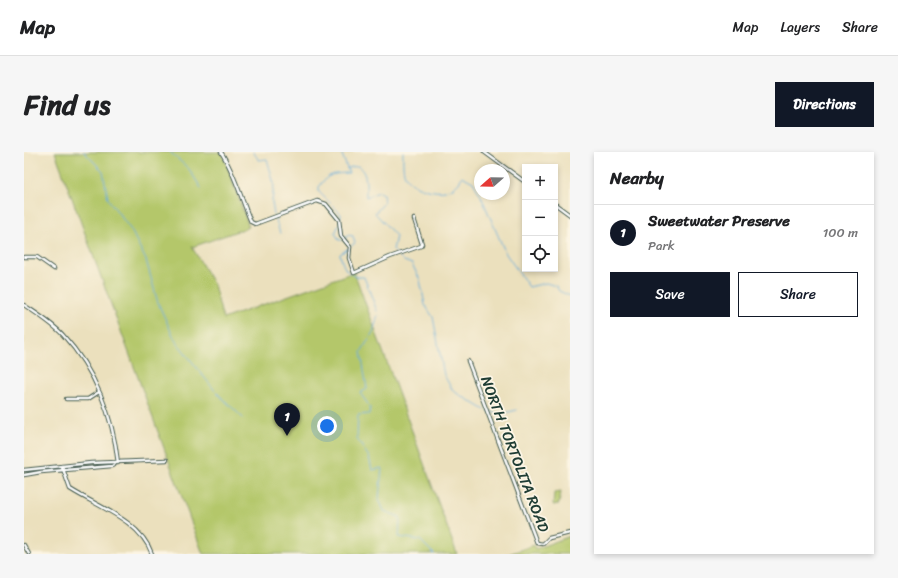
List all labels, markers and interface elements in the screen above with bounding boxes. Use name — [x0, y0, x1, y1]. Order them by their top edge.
text: Map — [20, 11, 55, 44]
text: Map — [733, 15, 758, 40]
text: Layers — [780, 15, 820, 40]
text: Share — [842, 15, 878, 40]
text: Find us — [24, 80, 111, 129]
button: Directions — [775, 82, 874, 127]
text: Nearby — [610, 163, 664, 193]
north arrow — [474, 164, 510, 200]
map controls — [522, 164, 558, 272]
button: + — [522, 164, 558, 200]
button: − — [522, 200, 558, 236]
text: Sweetwater Preserve — [648, 208, 790, 234]
text: 1 — [620, 221, 626, 244]
text: 100 m — [823, 221, 858, 244]
text: Park — [648, 234, 675, 257]
button: locate — [522, 236, 558, 272]
button: Save — [610, 272, 730, 317]
button: Share — [738, 272, 858, 317]
street label: NORTH TORTOLITA ROAD — [473, 372, 557, 536]
pin: 1 — [274, 403, 300, 436]
your location — [317, 416, 337, 436]

